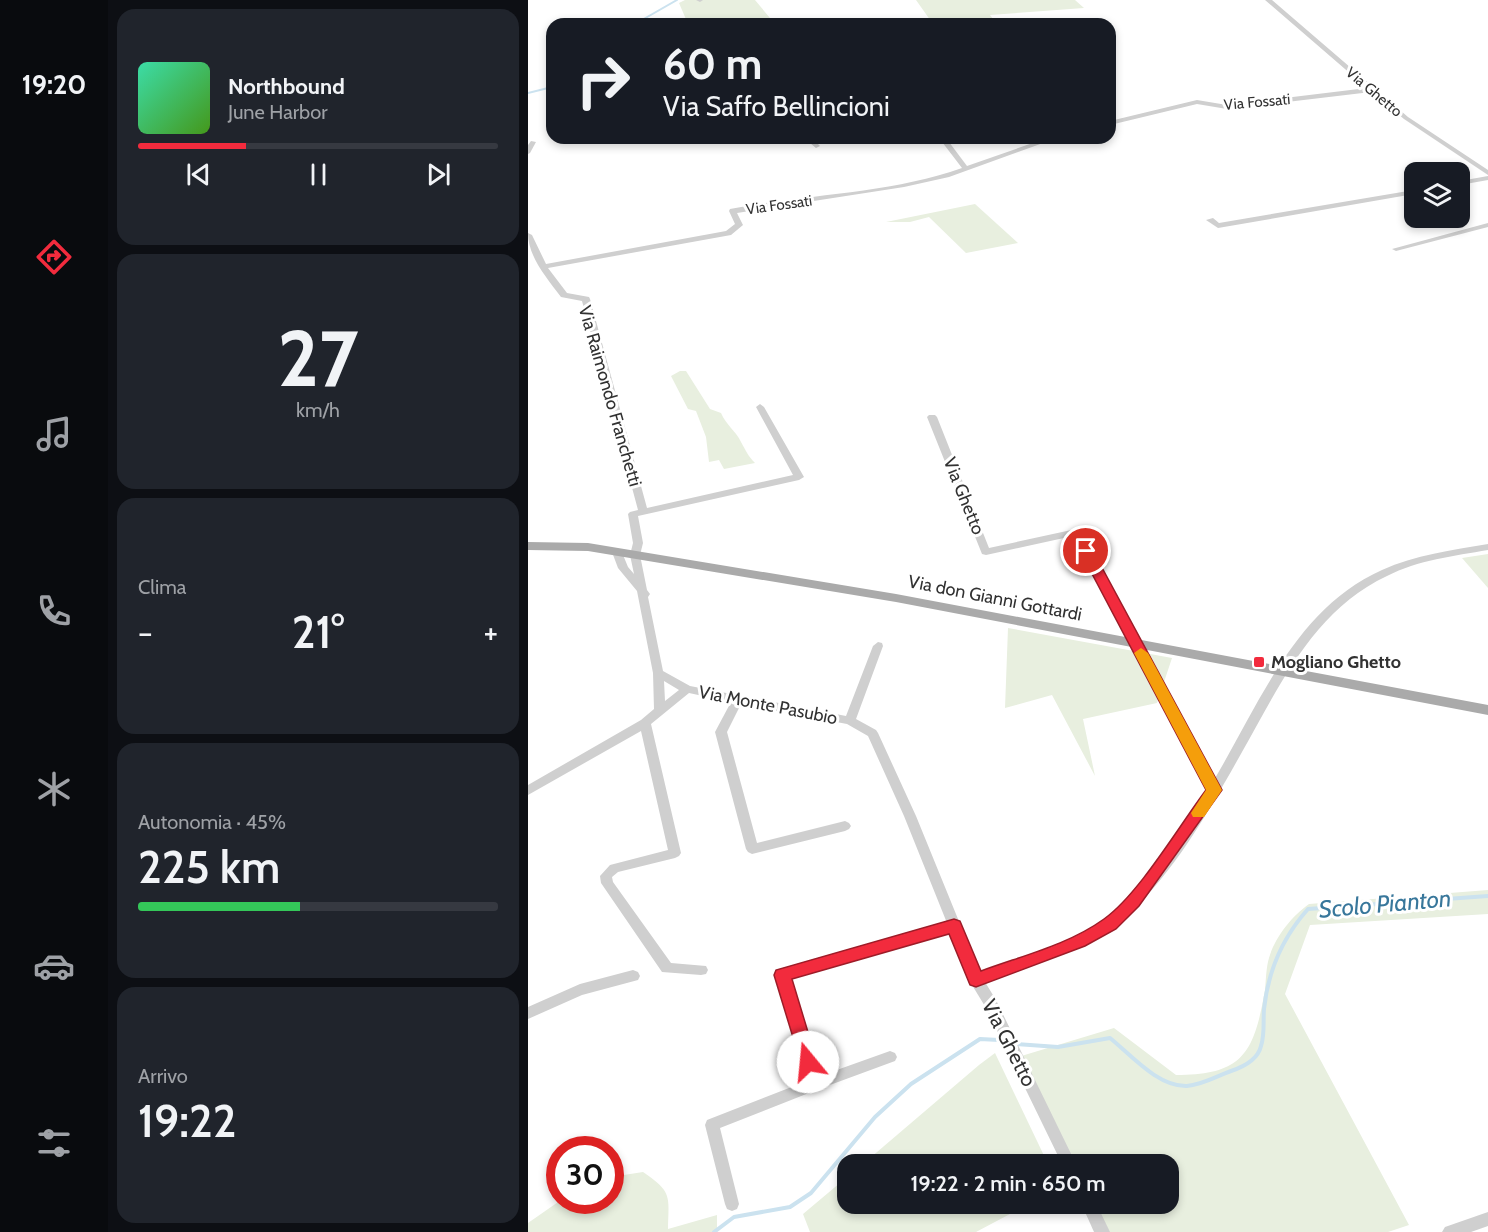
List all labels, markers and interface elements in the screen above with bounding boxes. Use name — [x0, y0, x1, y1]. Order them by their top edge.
text: 60 m — [663, 38, 762, 90]
icon: right — [564, 42, 642, 120]
street label: Via Ghetto — [1342, 63, 1406, 121]
text: 19:20 — [22, 68, 86, 101]
text: Northbound — [228, 73, 345, 100]
text: Via Saffo Bellincioni — [663, 90, 890, 123]
street label: Via Fossati — [1223, 90, 1291, 114]
text: June Harbor — [228, 100, 328, 124]
icon: previous — [182, 158, 215, 191]
icon: pause — [302, 158, 335, 191]
icon: next — [422, 158, 455, 191]
map controls — [1404, 162, 1470, 228]
button: layers — [1404, 162, 1470, 228]
street label: Via Fossati — [745, 191, 813, 219]
icon: directions — [33, 236, 75, 278]
street label: Via Raimondo Franchetti — [574, 303, 646, 489]
text: 27 — [277, 311, 359, 406]
text: km/h — [296, 398, 340, 422]
icon: music — [33, 413, 75, 455]
street label: Via Ghetto — [939, 454, 989, 538]
pin — [1060, 525, 1111, 576]
icon: arrive — [1069, 534, 1102, 567]
street label: Via don Gianni Gottardi — [906, 570, 1084, 626]
text: Clima — [138, 575, 186, 599]
icon: phone — [33, 590, 75, 632]
text: 21° — [292, 605, 344, 659]
text: − — [138, 612, 153, 652]
text: + — [483, 612, 498, 652]
place label: Mogliano Ghetto — [1271, 651, 1401, 673]
marker: Mogliano Ghetto — [1252, 655, 1266, 669]
street label: Via Monte Pasubio — [697, 681, 839, 729]
icon: climate — [33, 768, 75, 810]
text: Autonomia · 45% — [138, 810, 286, 834]
text: 225 km — [138, 840, 280, 894]
water label: Scolo Pianton — [1318, 883, 1452, 924]
icon: car — [33, 945, 75, 987]
street label: Via Ghetto — [977, 995, 1042, 1091]
position arrow — [776, 1030, 840, 1094]
text: Arrivo — [138, 1064, 188, 1088]
text: 19:22 — [138, 1094, 236, 1148]
icon: filters — [33, 1122, 75, 1164]
speed limit sign: 30 — [546, 1136, 624, 1214]
text: 19:22 · 2 min · 650 m — [910, 1170, 1106, 1197]

